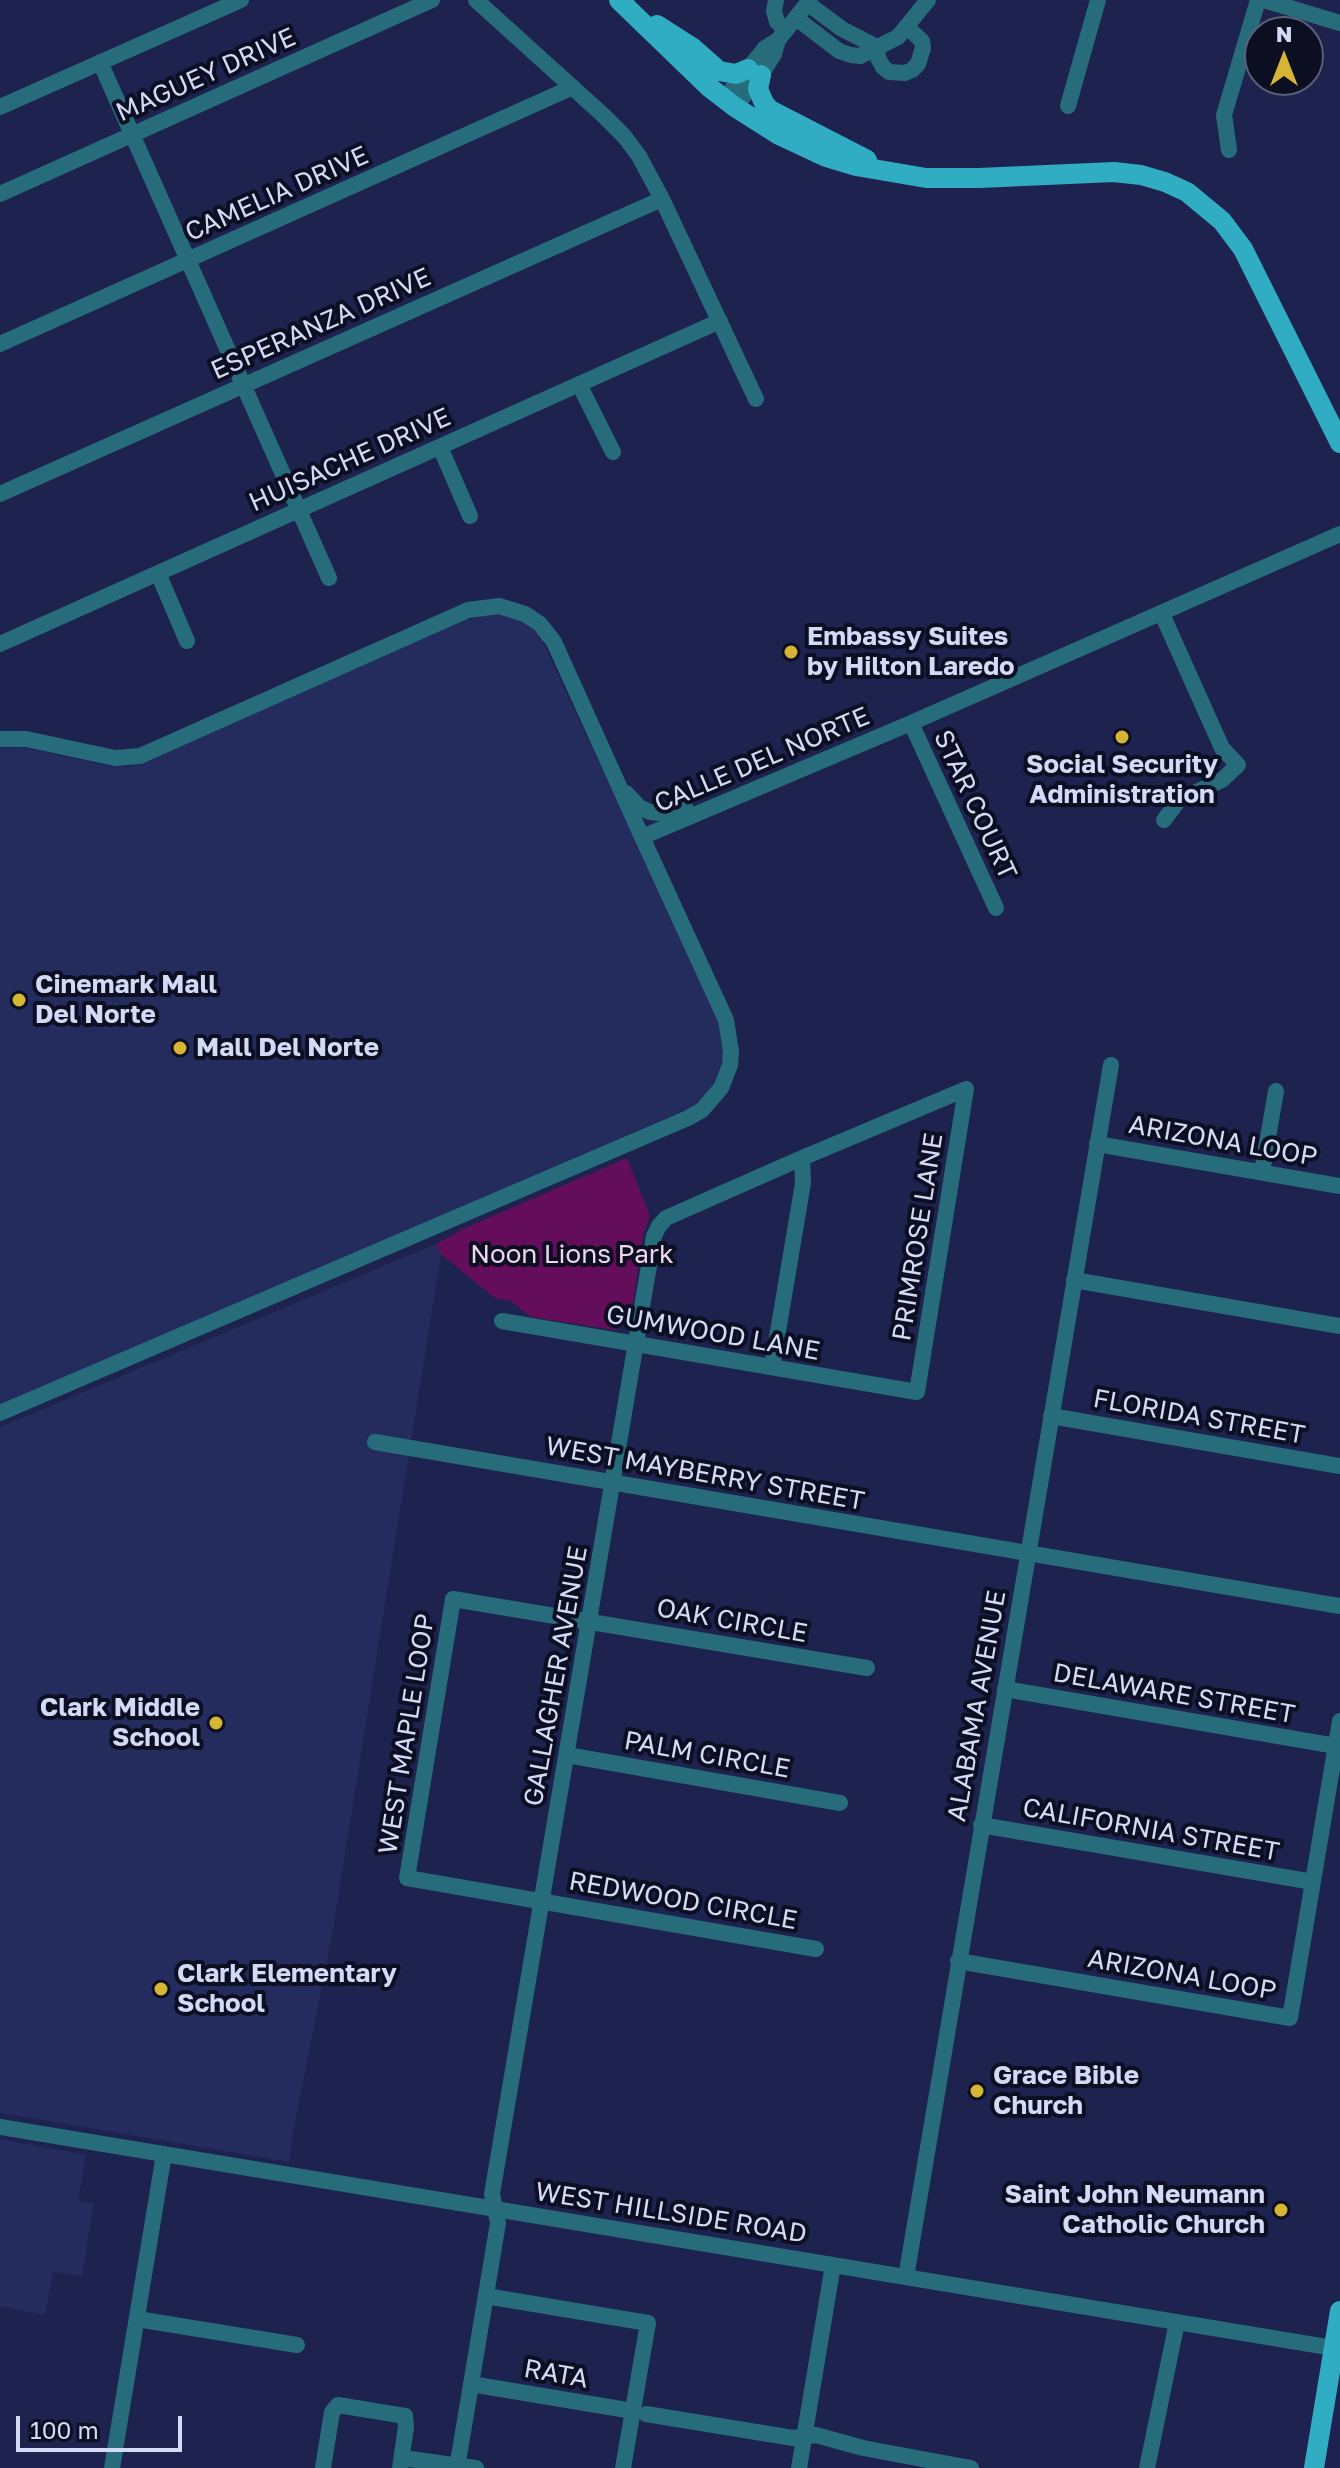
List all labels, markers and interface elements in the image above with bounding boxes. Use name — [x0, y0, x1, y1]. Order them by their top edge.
north arrow — [1244, 16, 1324, 96]
text: N — [1276, 20, 1292, 47]
street label: MAGUEY DRIVE — [111, 21, 301, 129]
street label: CAMELIA DRIVE — [181, 140, 373, 248]
street label: ESPERANZA DRIVE — [206, 262, 436, 386]
street label: HUISACHE DRIVE — [244, 402, 456, 518]
place label: Embassy Suites by Hilton Laredo — [807, 621, 1015, 682]
marker: Embassy Suites by Hilton Laredo — [782, 643, 800, 661]
street label: CALLE DEL NORTE — [650, 701, 874, 819]
street label: STAR COURT — [927, 725, 1023, 885]
marker: Social Security Administration — [1113, 728, 1131, 746]
place label: Social Security Administration — [1026, 749, 1218, 810]
place label: Cinemark Mall Del Norte — [35, 969, 217, 1030]
marker: Cinemark Mall Del Norte — [10, 991, 28, 1009]
place label: Mall Del Norte — [196, 1032, 379, 1064]
marker: Mall Del Norte — [171, 1039, 189, 1057]
street label: ARIZONA LOOP — [1126, 1109, 1320, 1173]
street label: PRIMROSE LANE — [886, 1131, 950, 1343]
park label: Noon Lions Park — [470, 1239, 674, 1271]
street label: GUMWOOD LANE — [604, 1299, 822, 1367]
street label: FLORIDA STREET — [1091, 1383, 1307, 1451]
street label: WEST MAYBERRY STREET — [543, 1431, 867, 1517]
street label: GALLAGHER AVENUE — [518, 1543, 594, 1809]
street label: ALABAMA AVENUE — [941, 1588, 1013, 1824]
street label: OAK CIRCLE — [654, 1592, 810, 1650]
street label: WEST MAPLE LOOP — [373, 1612, 441, 1856]
street label: DELAWARE STREET — [1051, 1657, 1297, 1731]
place label: Clark Middle School — [40, 1692, 200, 1754]
marker: Clark Middle School — [207, 1714, 225, 1732]
street label: PALM CIRCLE — [622, 1725, 792, 1785]
street label: CALIFORNIA STREET — [1020, 1792, 1282, 1868]
street label: REDWOOD CIRCLE — [566, 1866, 800, 1936]
street label: ARIZONA LOOP — [1085, 1943, 1279, 2007]
place label: Clark Elementary School — [177, 1958, 397, 2020]
marker: Clark Elementary School — [152, 1980, 170, 1998]
place label: Grace Bible Church — [993, 2060, 1139, 2122]
marker: Grace Bible Church — [968, 2082, 986, 2100]
street label: WEST HILLSIDE ROAD — [533, 2176, 809, 2250]
place label: Saint John Neumann Catholic Church — [1005, 2179, 1265, 2240]
marker: Saint John Neumann Catholic Church — [1272, 2201, 1290, 2219]
street label: RATA — [522, 2353, 590, 2395]
scale bar — [20, 2400, 186, 2450]
text: 100 m — [30, 2415, 99, 2444]

